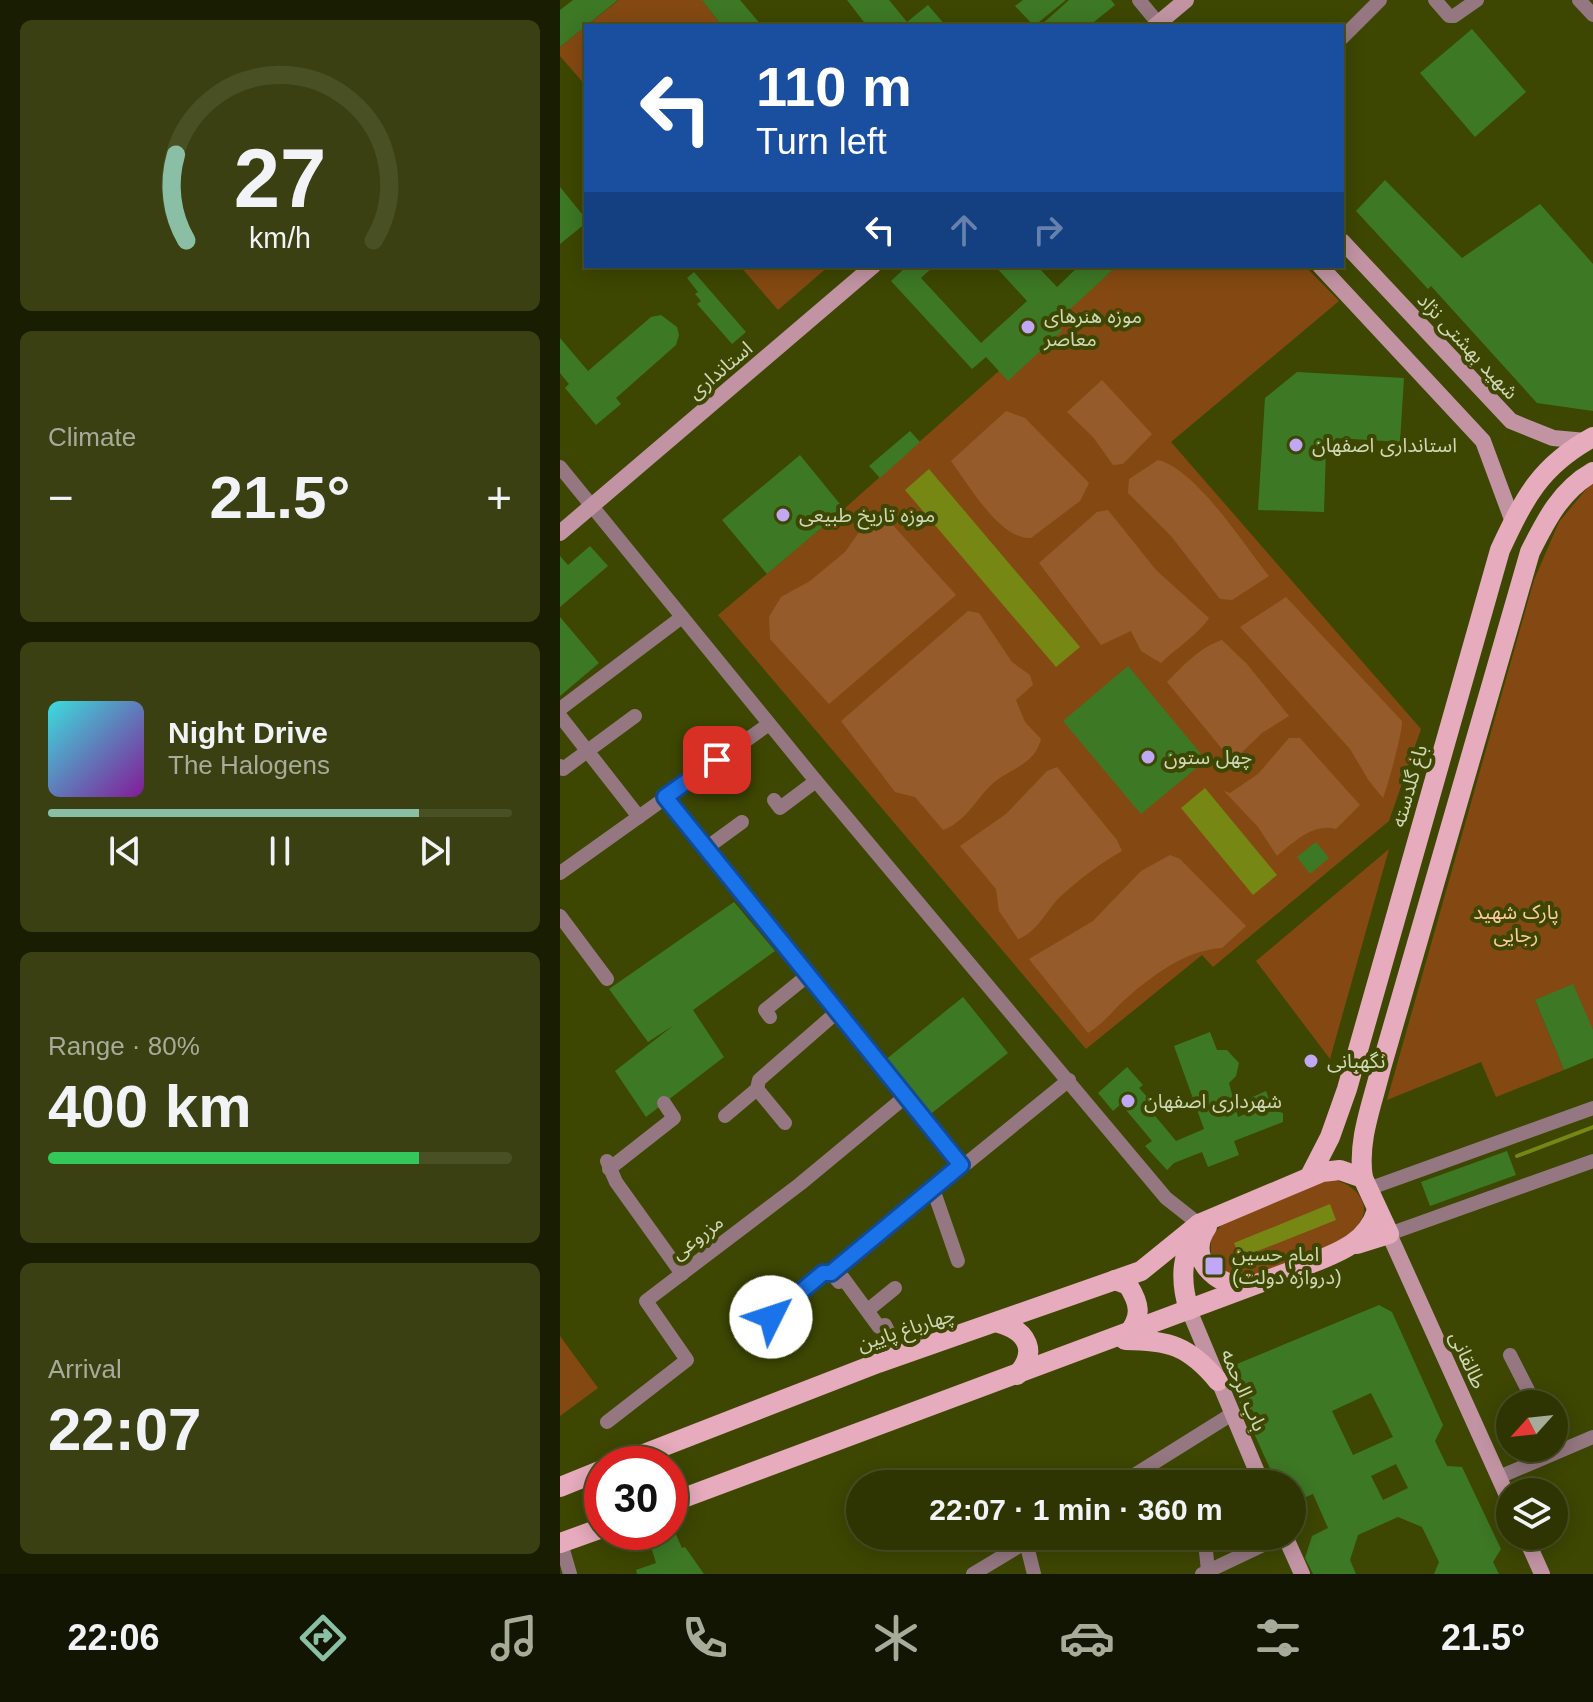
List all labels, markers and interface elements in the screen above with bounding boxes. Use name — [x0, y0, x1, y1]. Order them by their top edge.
text: 110 m — [756, 55, 912, 118]
icon: left — [624, 56, 728, 160]
text: Turn left — [756, 121, 887, 162]
text: 27 — [234, 132, 326, 225]
icon: left — [858, 208, 902, 252]
icon: ahead — [942, 208, 986, 252]
icon: right — [1026, 208, 1070, 252]
text: km/h — [249, 223, 311, 255]
street label: شهید بهشتی نژاد — [1413, 288, 1523, 404]
place label: موزه هنرهای معاصر — [1043, 305, 1142, 351]
marker: موزه هنرهای معاصر — [1019, 318, 1037, 336]
street label: استانداری — [683, 337, 757, 404]
text: Climate — [48, 422, 136, 452]
place label: استانداری اصفهان — [1312, 434, 1457, 457]
marker: استانداری اصفهان — [1287, 436, 1305, 454]
text: 21.5° — [210, 464, 350, 531]
text: − — [48, 473, 74, 522]
text: + — [486, 473, 512, 522]
place label: موزه تاریخ طبیعی — [799, 504, 935, 530]
marker: موزه تاریخ طبیعی — [774, 506, 792, 524]
text: Night Drive — [168, 716, 328, 749]
pin — [683, 726, 751, 794]
icon: arrive — [695, 738, 739, 782]
street label: باغ گلدسته — [1387, 742, 1435, 831]
place label: چهل ستون — [1164, 746, 1252, 770]
marker: چهل ستون — [1139, 748, 1157, 766]
text: The Halogens — [168, 750, 330, 780]
icon: previous — [103, 829, 147, 873]
icon: pause — [258, 829, 302, 873]
icon: next — [413, 829, 457, 873]
park label: پارک شهید رجایی — [1473, 901, 1559, 947]
text: Range · 80% — [48, 1031, 200, 1061]
place label: نگهبانی — [1327, 1050, 1385, 1073]
marker: نگهبانی — [1302, 1052, 1320, 1070]
text: 400 km — [48, 1073, 252, 1140]
place label: شهرداری اصفهان — [1144, 1090, 1282, 1113]
marker: شهرداری اصفهان — [1119, 1092, 1137, 1110]
street label: مزروعی — [667, 1210, 728, 1264]
place label: امام حسین (دروازه دولت) — [1232, 1243, 1342, 1289]
marker: امام حسین (دروازه دولت) — [1203, 1255, 1225, 1277]
position arrow — [729, 1275, 813, 1359]
street label: چهارباغ پایین — [854, 1303, 959, 1359]
street label: طالقانی — [1445, 1328, 1490, 1392]
street label: باب الرحمه — [1216, 1346, 1271, 1435]
text: Arrival — [48, 1354, 122, 1384]
north arrow — [1496, 1390, 1568, 1462]
map controls — [1496, 1390, 1568, 1550]
text: 22:07 — [48, 1396, 201, 1463]
speed limit sign: 30 — [584, 1446, 688, 1550]
button: layers — [1496, 1478, 1568, 1550]
text: 22:07 · 1 min · 360 m — [929, 1493, 1223, 1526]
icon: directions — [295, 1610, 351, 1666]
icon: music — [486, 1610, 542, 1666]
icon: phone — [677, 1610, 733, 1666]
icon: climate — [868, 1610, 924, 1666]
icon: car — [1059, 1610, 1115, 1666]
icon: filters — [1250, 1610, 1306, 1666]
text: 22:06 — [68, 1617, 160, 1658]
text: 21.5° — [1441, 1617, 1525, 1658]

